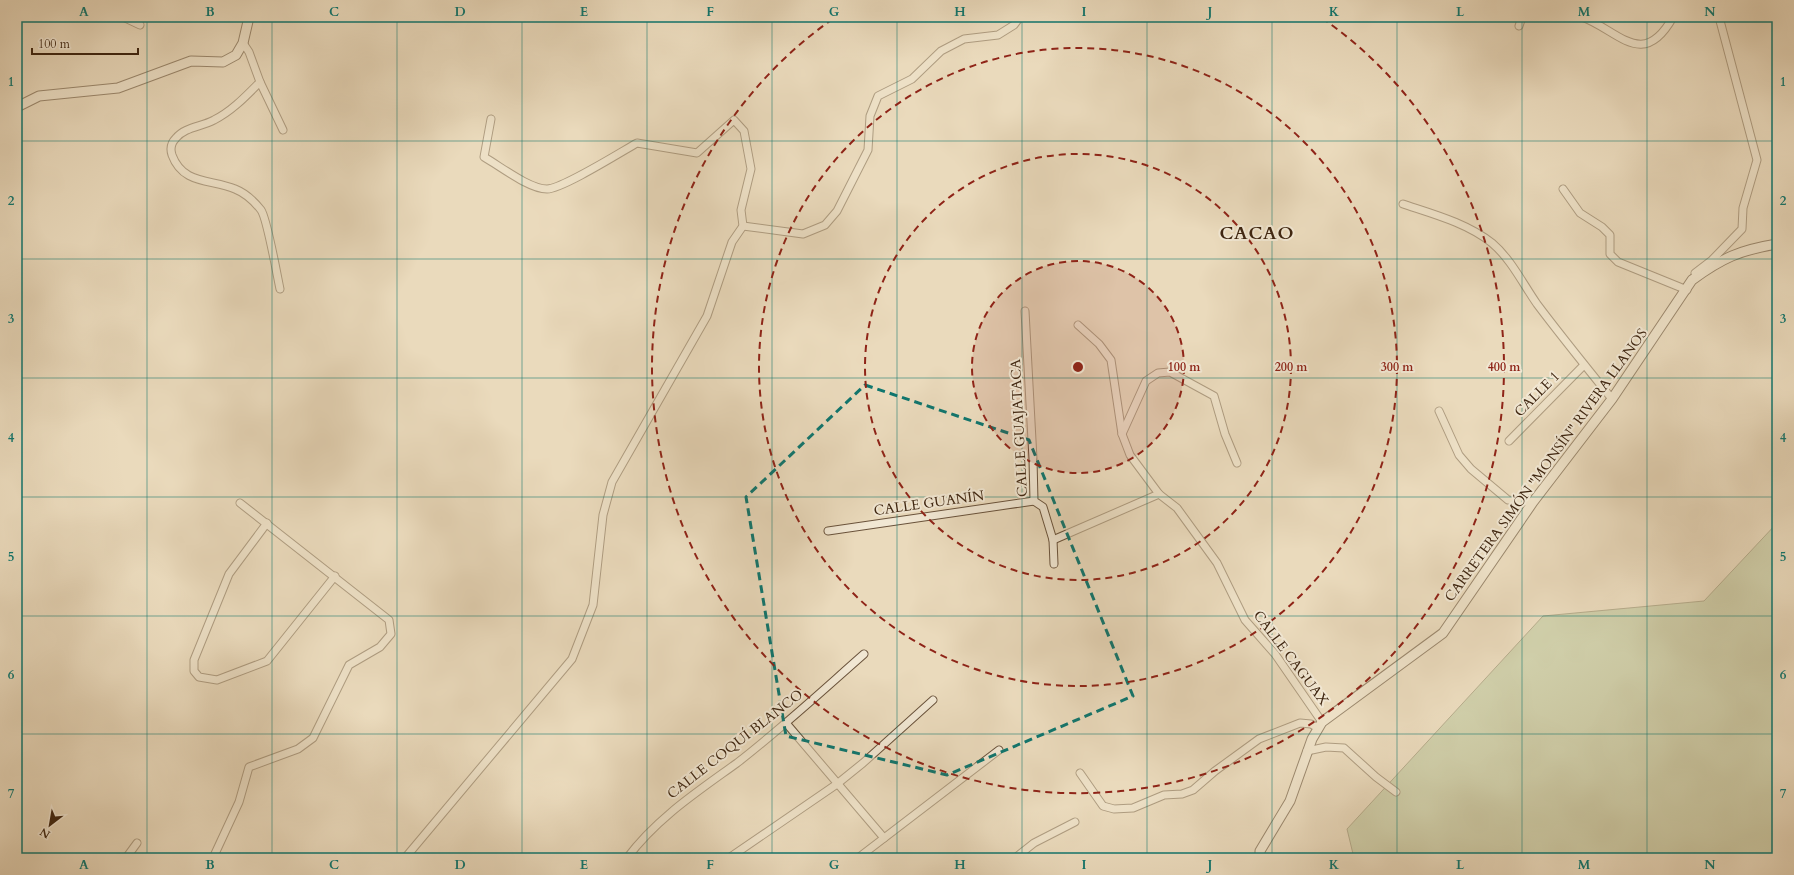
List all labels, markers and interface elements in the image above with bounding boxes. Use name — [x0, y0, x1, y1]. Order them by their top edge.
text: A — [79, 3, 89, 21]
text: B — [205, 3, 215, 21]
text: C — [329, 3, 339, 21]
text: D — [454, 3, 466, 21]
text: E — [580, 3, 588, 21]
text: F — [706, 3, 714, 21]
text: G — [829, 3, 840, 21]
text: H — [954, 3, 966, 21]
text: I — [1081, 3, 1087, 21]
text: J — [1206, 3, 1213, 21]
text: K — [1329, 3, 1340, 21]
text: L — [1456, 3, 1465, 21]
text: M — [1578, 3, 1591, 21]
text: N — [1704, 3, 1716, 21]
scale bar — [32, 30, 138, 56]
text: 100 m — [38, 36, 71, 52]
text: 1 — [8, 73, 14, 91]
text: 1 — [1780, 73, 1786, 91]
text: 2 — [8, 192, 15, 210]
text: 2 — [1780, 192, 1787, 210]
district label: CACAO — [1219, 221, 1295, 246]
text: 3 — [8, 310, 15, 328]
text: 3 — [1780, 310, 1787, 328]
street label: CARRETERA SIMÓN "MONSÍN" RIVERA LLANOS — [1440, 324, 1652, 606]
street label: CALLE GUAJATACA — [1006, 359, 1032, 497]
text: 100 m — [1168, 359, 1201, 375]
text: 200 m — [1275, 359, 1308, 375]
text: 300 m — [1381, 359, 1414, 375]
text: 400 m — [1488, 359, 1521, 375]
centre of rings — [1071, 360, 1085, 374]
street label: CALLE 1 — [1510, 367, 1564, 421]
text: 4 — [8, 429, 15, 447]
text: 4 — [1780, 429, 1787, 447]
street label: CALLE GUANÍN — [873, 486, 985, 520]
text: 5 — [8, 548, 14, 566]
text: 5 — [1780, 548, 1786, 566]
street label: CALLE CAGUAX — [1249, 607, 1333, 709]
text: 6 — [8, 666, 15, 684]
text: 6 — [1780, 666, 1787, 684]
street label: CALLE COQUÍ BLANCO — [663, 685, 807, 803]
text: 7 — [8, 785, 15, 803]
text: 7 — [1780, 785, 1787, 803]
north arrow — [30, 805, 70, 845]
text: N — [37, 824, 53, 842]
text: A — [79, 856, 89, 874]
text: B — [205, 856, 215, 874]
text: C — [329, 856, 339, 874]
text: D — [454, 856, 466, 874]
text: E — [580, 856, 588, 874]
text: F — [706, 856, 714, 874]
text: G — [829, 856, 840, 874]
text: H — [954, 856, 966, 874]
text: I — [1081, 856, 1087, 874]
text: J — [1206, 856, 1213, 874]
text: K — [1329, 856, 1340, 874]
text: L — [1456, 856, 1465, 874]
text: M — [1578, 856, 1591, 874]
text: N — [1704, 856, 1716, 874]

